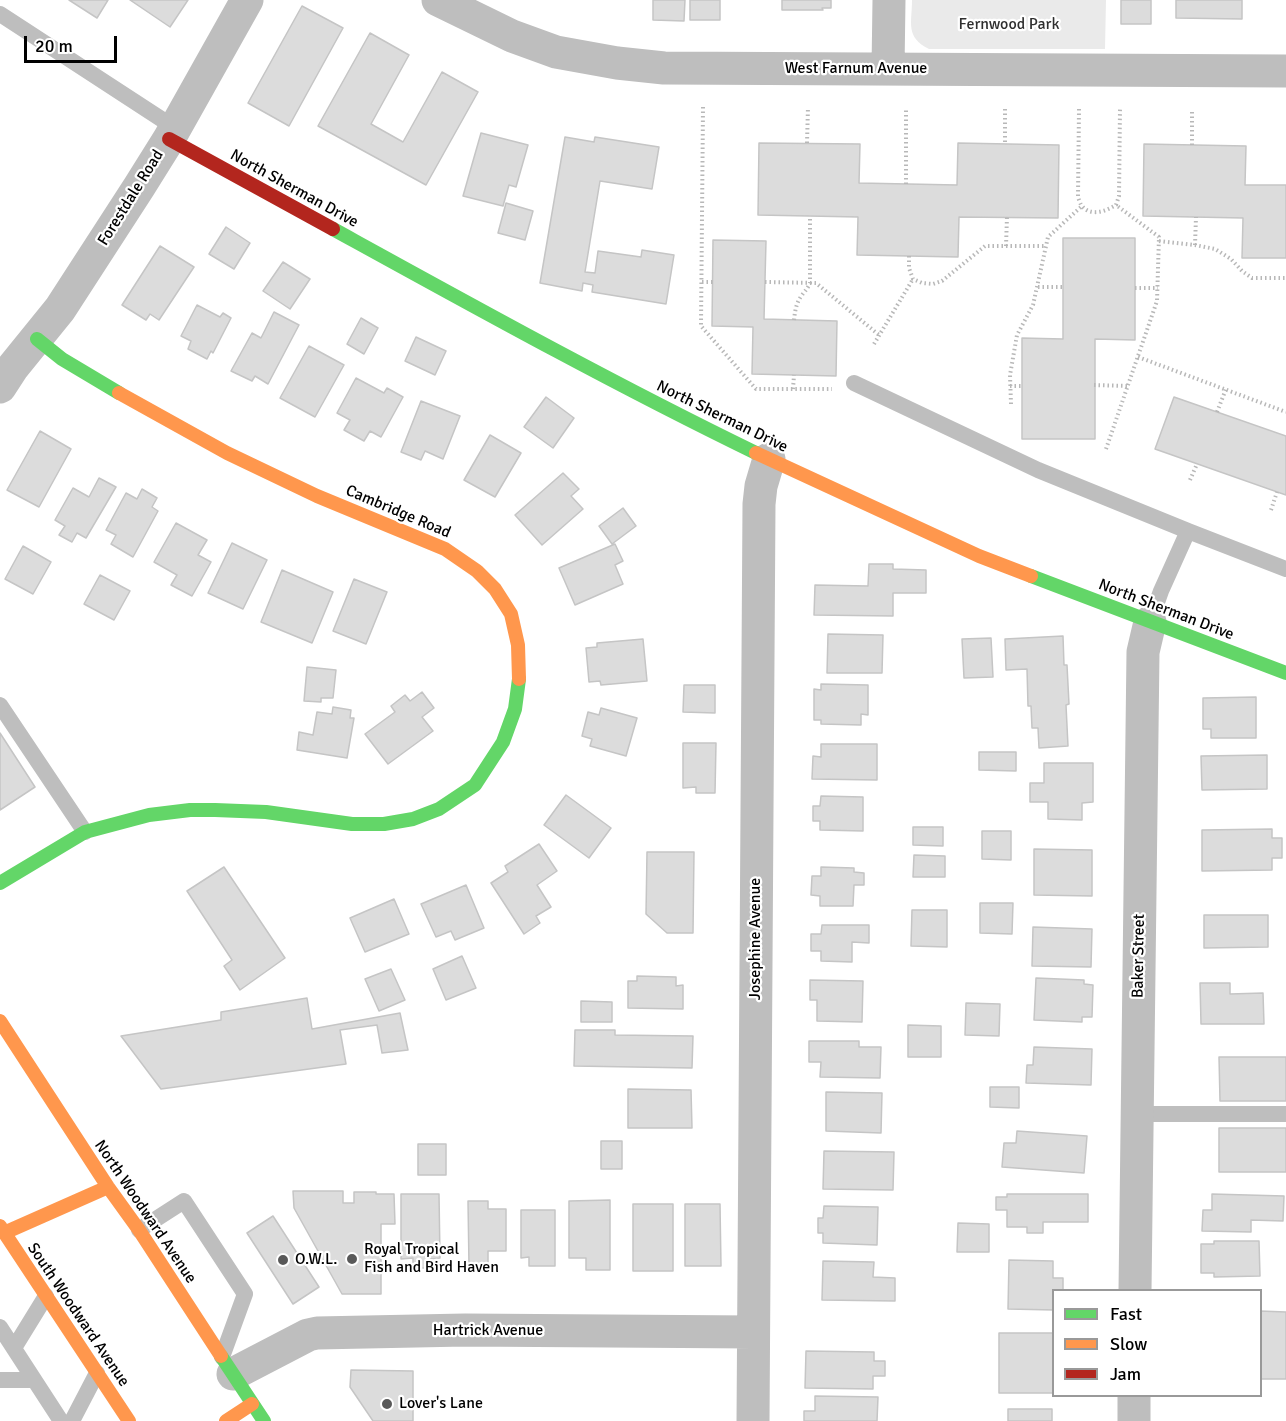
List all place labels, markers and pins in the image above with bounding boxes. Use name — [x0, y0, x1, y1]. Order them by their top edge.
place label: Royal Tropical Fish and Bird Haven — [364, 1240, 499, 1278]
place label: O.W.L. — [295, 1250, 337, 1270]
marker: Royal Tropical Fish and Bird Haven — [345, 1252, 359, 1266]
marker: O.W.L. — [276, 1253, 290, 1267]
place label: Lover's Lane — [399, 1394, 483, 1414]
marker: Lover's Lane — [380, 1397, 394, 1411]

